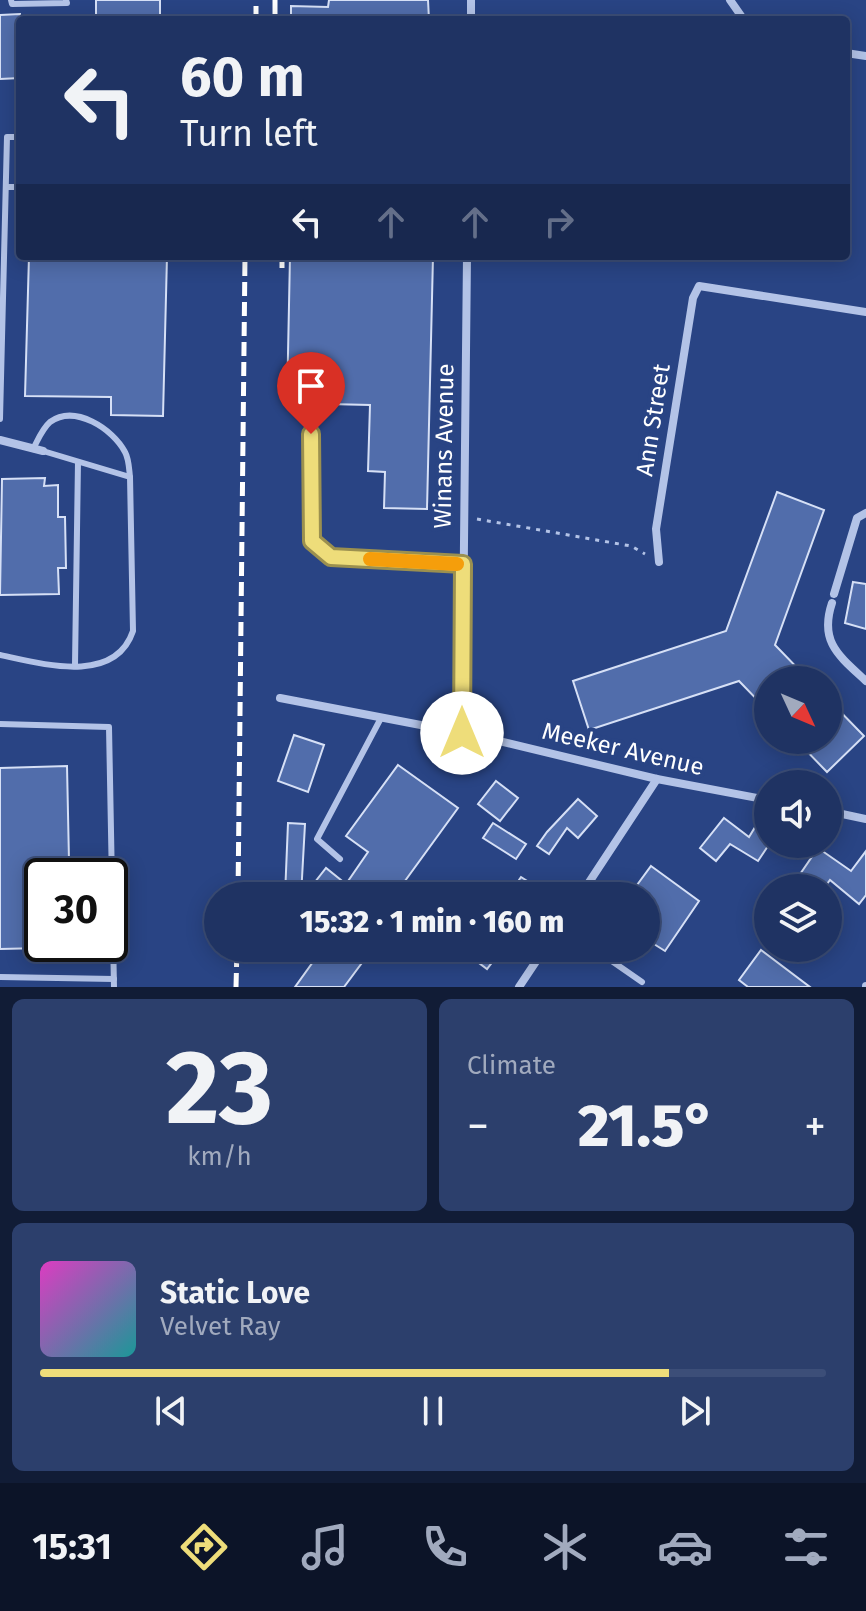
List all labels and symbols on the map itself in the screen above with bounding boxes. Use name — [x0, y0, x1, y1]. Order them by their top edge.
pin — [277, 352, 345, 434]
street label: Ann Street — [630, 362, 676, 478]
street label: Winans Avenue — [429, 363, 459, 529]
north arrow — [754, 666, 842, 754]
position arrow — [420, 691, 504, 775]
street label: Meeker Avenue — [539, 717, 707, 781]
speed limit sign: 30 — [24, 858, 128, 962]

